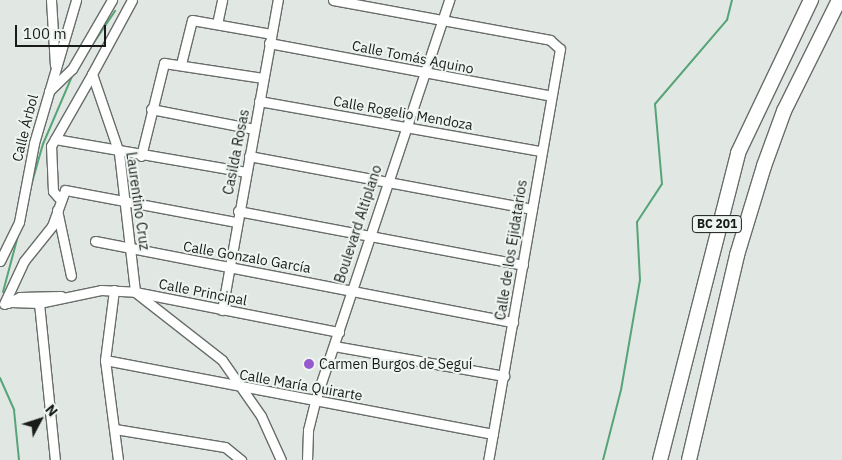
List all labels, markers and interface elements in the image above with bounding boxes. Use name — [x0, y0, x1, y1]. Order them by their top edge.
scale bar — [18, 15, 109, 47]
text: 100 m — [23, 24, 67, 43]
street label: Calle Tomás Aquino — [351, 37, 475, 77]
street label: Calle Rogelio Mendoza — [332, 92, 474, 134]
street label: Calle Árbol — [9, 93, 41, 163]
street label: Casilda Rosas — [219, 108, 253, 196]
street label: Laurentino Cruz — [123, 151, 153, 251]
street label: Boulevard Altiplano — [331, 163, 385, 285]
street label: Calle de los Ejidatarios — [492, 179, 530, 321]
road number: BC 201 — [691, 214, 743, 233]
street label: Calle Gonzalo García — [182, 237, 312, 277]
street label: Calle Principal — [157, 275, 249, 309]
place label: Carmen Burgos de Seguí — [319, 356, 472, 372]
marker: Carmen Burgos de Seguí — [303, 358, 315, 370]
street label: Calle María Quirarte — [238, 366, 364, 404]
north arrow — [15, 395, 65, 445]
text: N — [41, 401, 62, 420]

